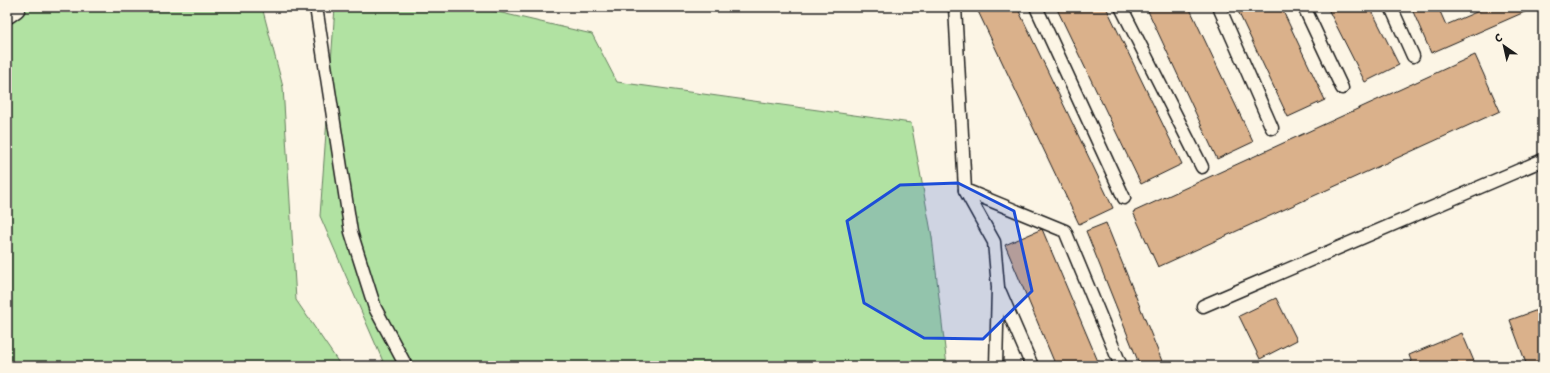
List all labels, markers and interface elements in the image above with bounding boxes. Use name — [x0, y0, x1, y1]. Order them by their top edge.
north arrow — [1484, 26, 1524, 66]
text: С — [1492, 30, 1506, 46]

